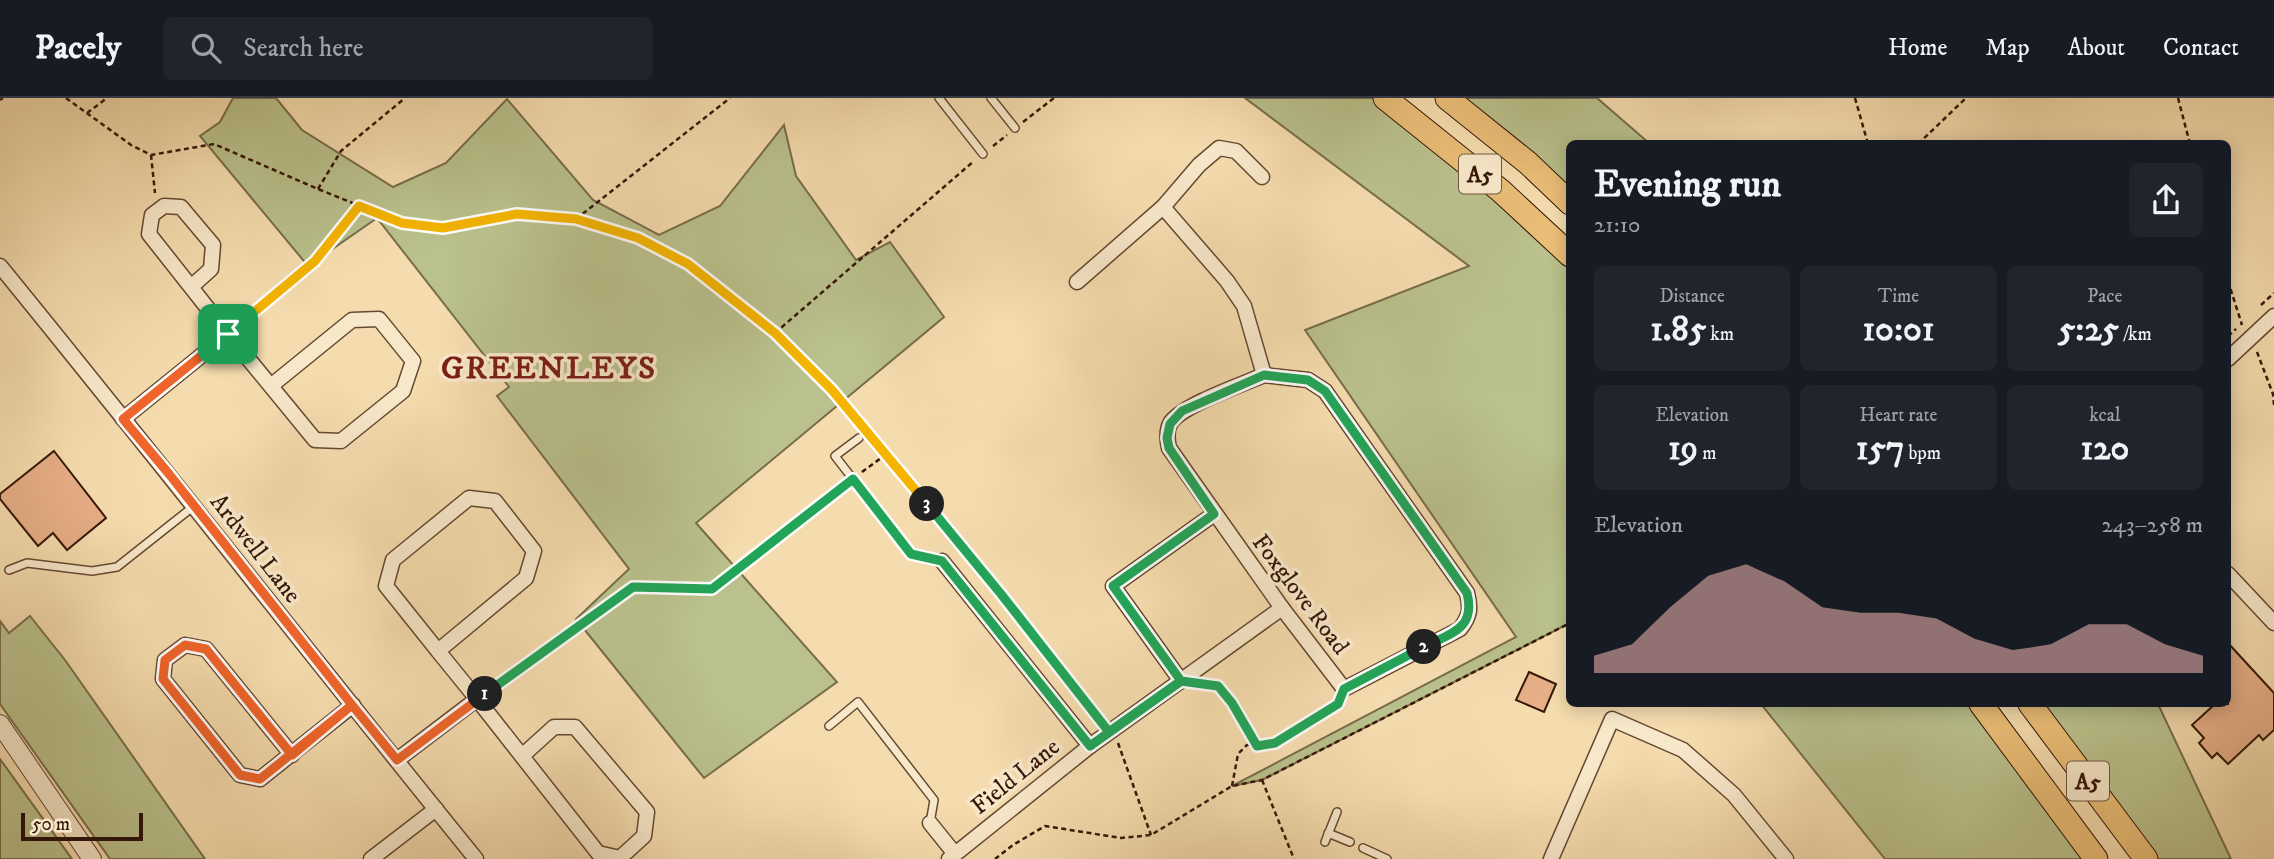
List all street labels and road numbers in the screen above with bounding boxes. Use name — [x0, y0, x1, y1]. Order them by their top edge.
road number: A5 — [1459, 155, 1501, 194]
street label: Ardwell Lane — [203, 488, 307, 609]
street label: Foxglove Road — [1245, 528, 1355, 661]
street label: Field Lane — [965, 732, 1066, 821]
road number: A5 — [2067, 762, 2109, 800]

